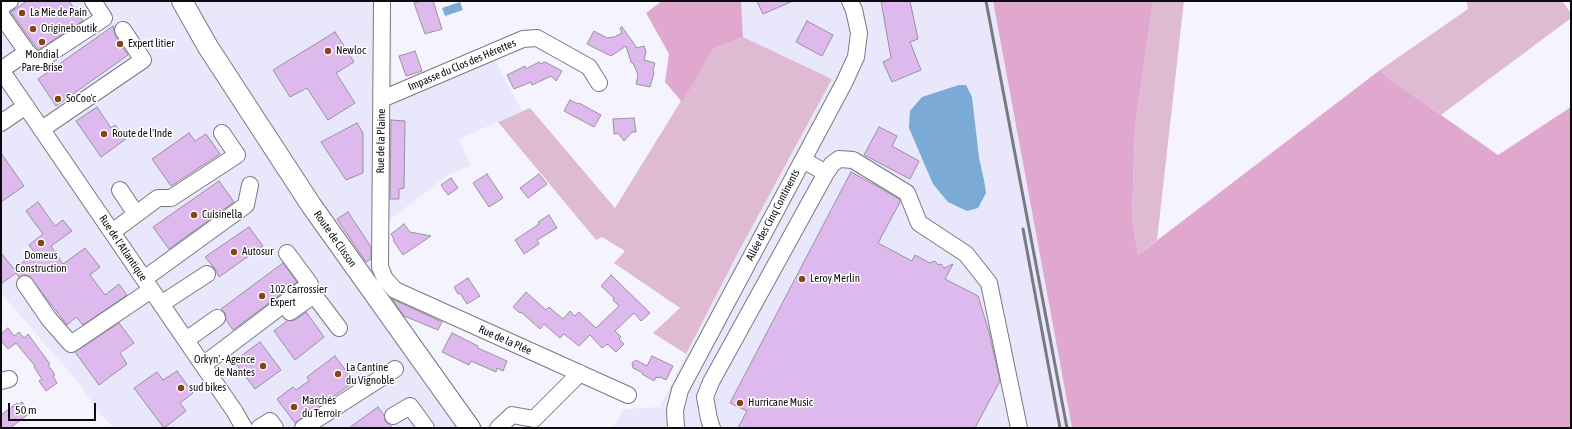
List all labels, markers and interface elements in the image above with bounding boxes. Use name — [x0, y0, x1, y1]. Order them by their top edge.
place label: La Mie de Pain — [30, 6, 87, 20]
marker: La Mie de Pain — [17, 8, 27, 18]
place label: Origineboutik — [41, 22, 97, 36]
marker: Origineboutik — [28, 24, 38, 34]
street label: Impasse du Clos des Hérettes — [406, 36, 518, 94]
marker: Mondial Pare-Brise — [37, 37, 47, 47]
place label: Expert litier — [128, 37, 175, 51]
marker: Expert litier — [115, 39, 125, 49]
place label: Newloc — [336, 44, 366, 58]
marker: Newloc — [323, 46, 333, 56]
place label: Mondial Pare-Brise — [21, 48, 63, 74]
place label: SoCoo'c — [66, 92, 96, 106]
marker: SoCoo'c — [53, 94, 63, 104]
street label: Rue de la Plaine — [374, 108, 388, 174]
place label: Route de l'Inde — [112, 127, 172, 141]
marker: Route de l'Inde — [99, 129, 109, 139]
street label: Allée des Cinq Continents — [743, 167, 803, 263]
place label: Cuisinella — [202, 208, 242, 222]
street label: Route de Clisson — [311, 208, 359, 270]
marker: Cuisinella — [189, 210, 199, 220]
street label: Rue de l'Atlantique — [96, 212, 150, 284]
marker: Domeus Construction — [36, 238, 46, 248]
place label: Autosur — [242, 245, 273, 259]
marker: Autosur — [229, 247, 239, 257]
place label: Domeus Construction — [15, 249, 67, 275]
place label: Leroy Merlin — [810, 272, 860, 286]
marker: Leroy Merlin — [797, 274, 807, 284]
place label: 102 Carrossier Expert — [270, 283, 327, 309]
marker: 102 Carrossier Expert — [257, 291, 267, 301]
street label: Rue de la Plée — [476, 322, 534, 358]
place label: Orkyn' - Agence de Nantes — [194, 353, 255, 379]
marker: Orkyn' - Agence de Nantes — [258, 361, 268, 371]
place label: La Cantine du Vignoble — [346, 361, 394, 387]
marker: La Cantine du Vignoble — [333, 369, 343, 379]
place label: sud bikes — [189, 381, 226, 395]
marker: sud bikes — [176, 383, 186, 393]
place label: Marchés du Terroir — [302, 394, 341, 420]
scale bar — [10, 395, 98, 421]
place label: Hurricane Music — [748, 396, 813, 410]
marker: Hurricane Music — [735, 398, 745, 408]
marker: Marchés du Terroir — [289, 402, 299, 412]
text: 50 m — [15, 403, 37, 417]

